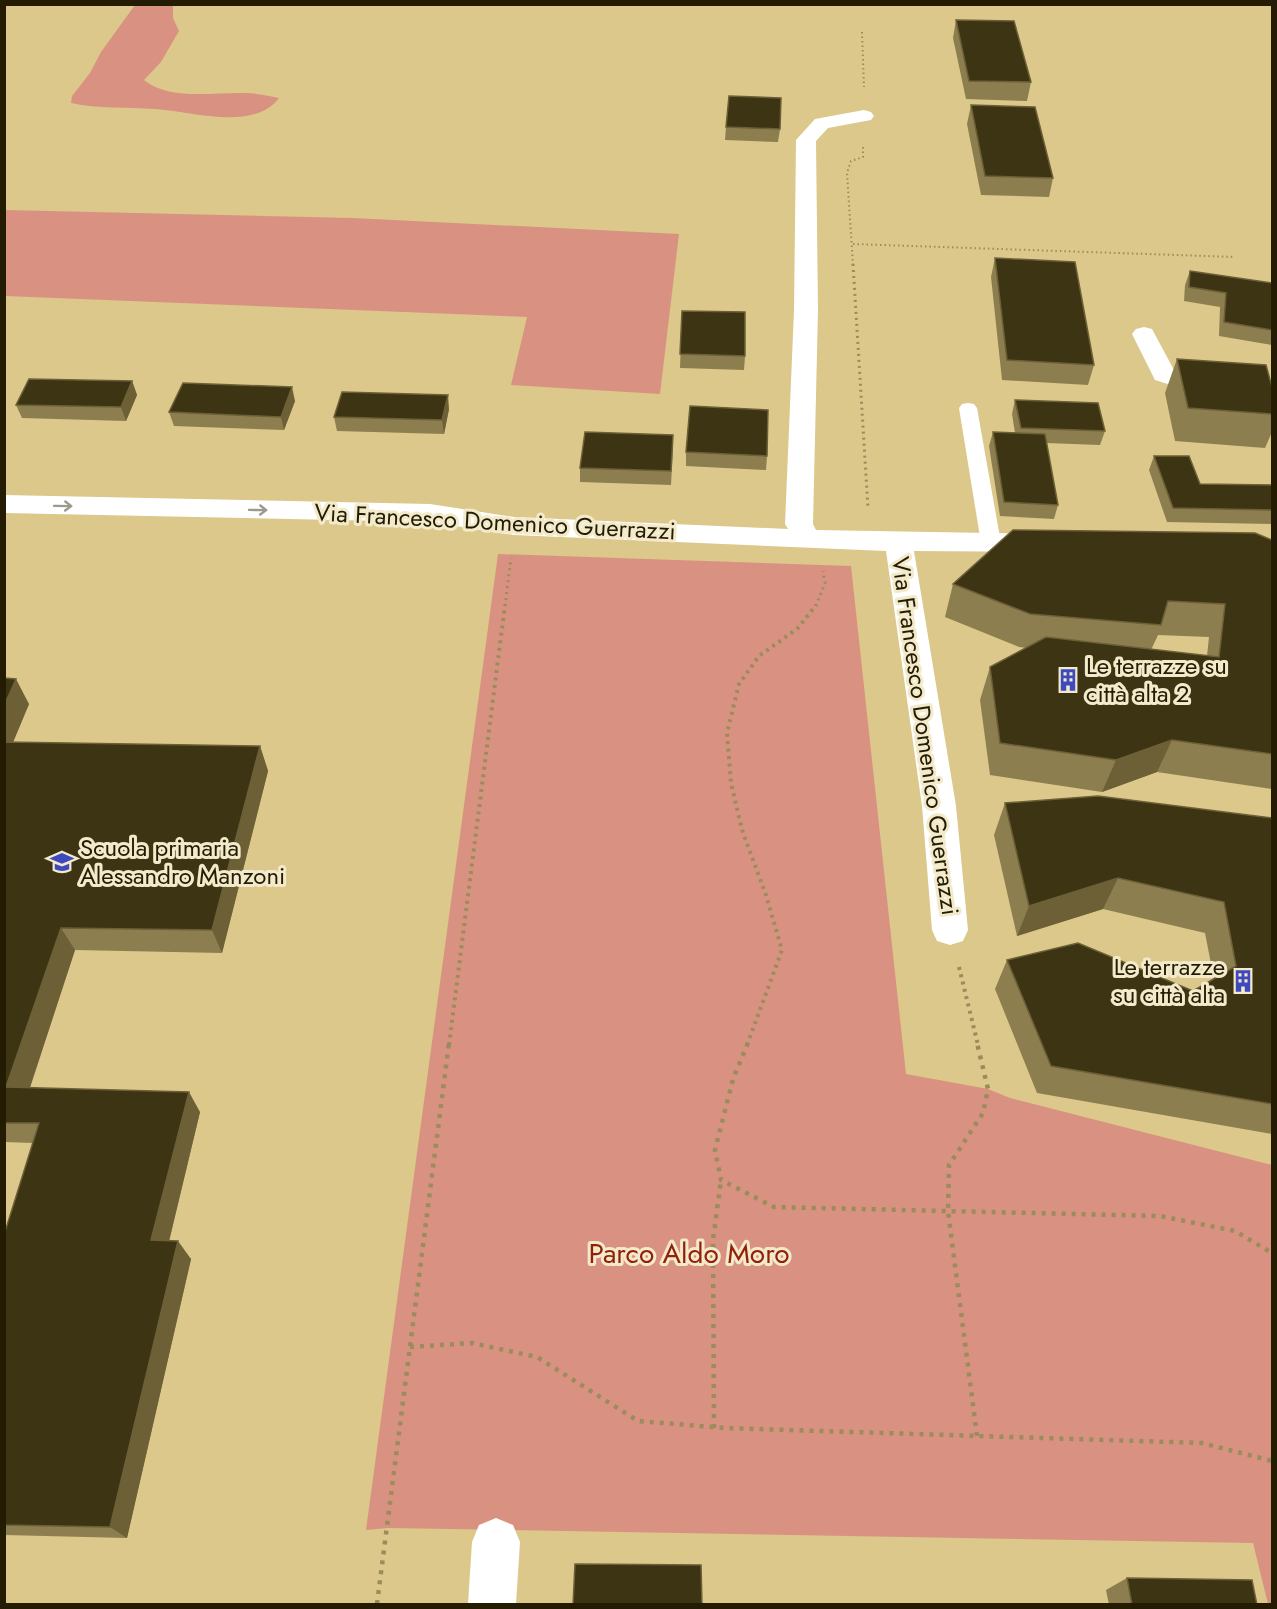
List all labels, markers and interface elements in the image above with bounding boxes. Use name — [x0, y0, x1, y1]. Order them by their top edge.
street label: Via Francesco Domenico Guerrazzi — [313, 495, 677, 548]
one-way arrow — [52, 500, 72, 511]
one-way arrow — [247, 504, 267, 515]
street label: Via Francesco Domenico Guerrazzi — [883, 554, 968, 917]
place label: Le terrazze su città alta 2 — [1086, 648, 1227, 711]
building icon: Le terrazze su città alta 2 — [1055, 667, 1081, 693]
place label: Scuola primaria Alessandro Manzoni — [80, 830, 285, 893]
school or university icon: Scuola primaria Alessandro Manzoni — [49, 849, 75, 875]
place label: Le terrazze su città alta — [1113, 949, 1225, 1012]
building icon: Le terrazze su città alta — [1230, 968, 1256, 994]
park label: Parco Aldo Moro — [588, 1233, 790, 1274]

